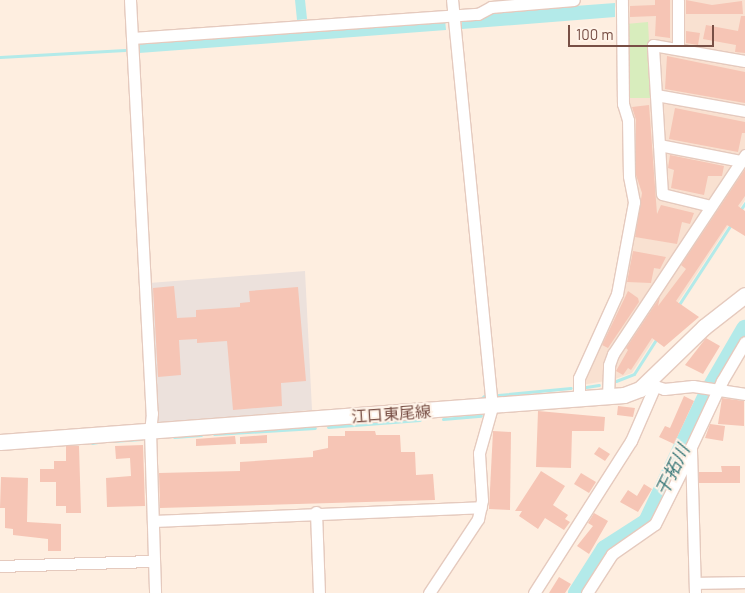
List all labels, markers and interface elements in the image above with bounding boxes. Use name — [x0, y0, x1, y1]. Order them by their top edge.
scale bar — [570, 15, 716, 47]
text: 100 m — [576, 25, 614, 43]
street label: 江口東尾線 — [350, 402, 432, 426]
water label: 干拓川 — [650, 441, 694, 499]

